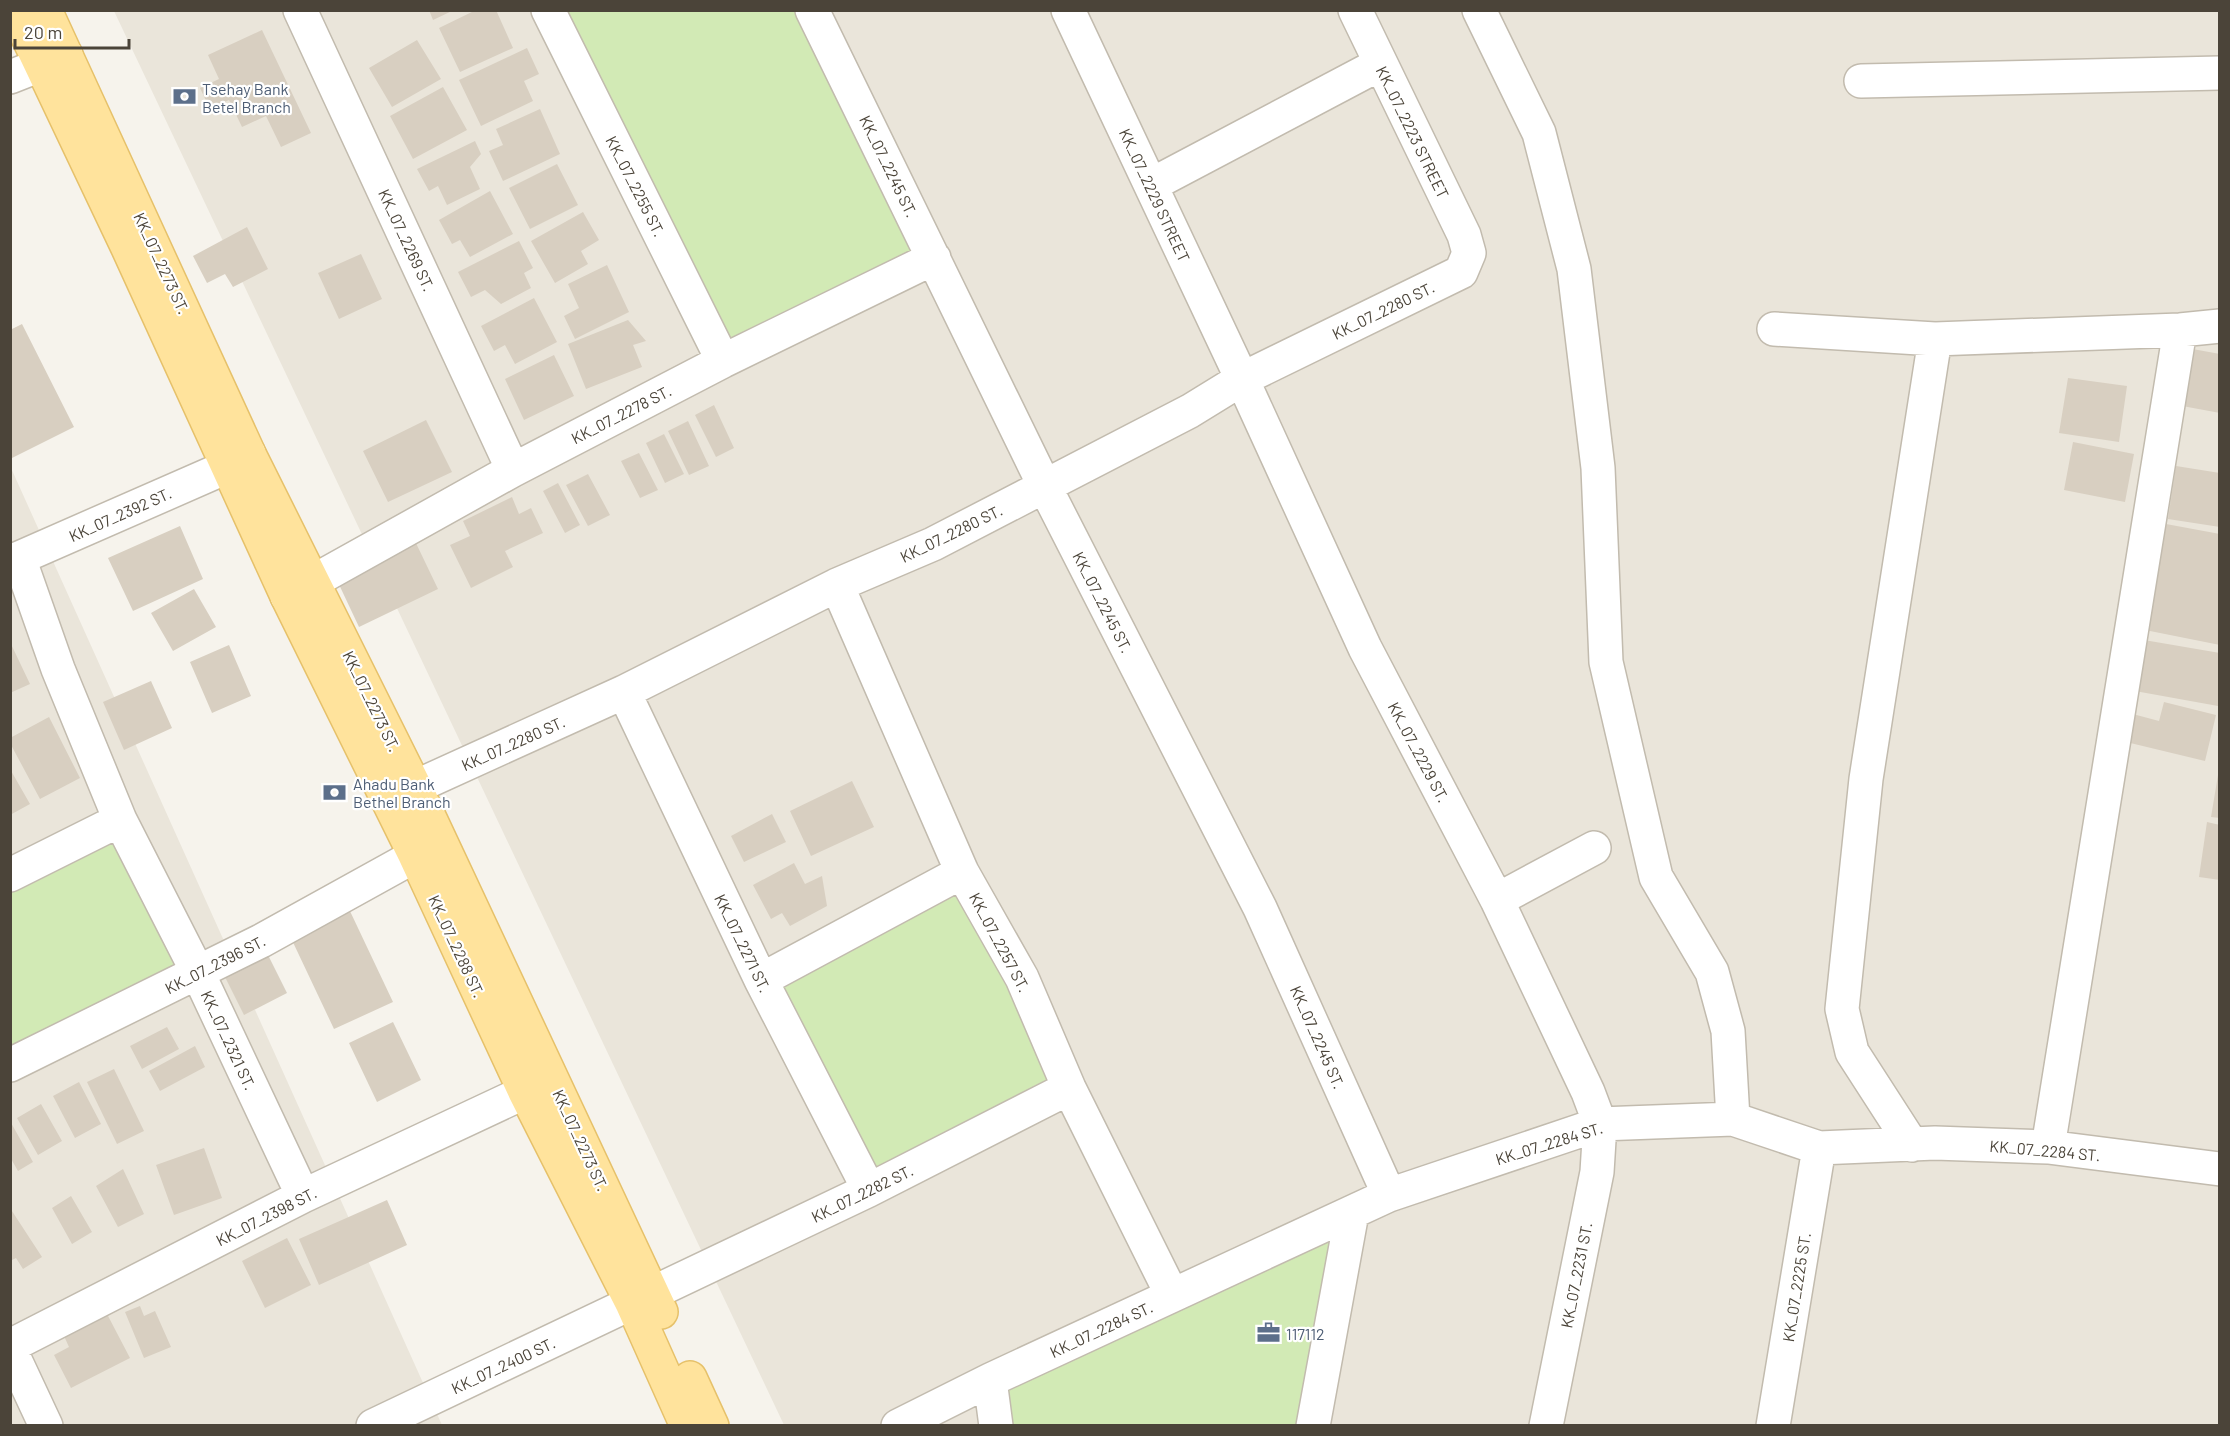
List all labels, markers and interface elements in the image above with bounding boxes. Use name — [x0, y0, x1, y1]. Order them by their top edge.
scale bar — [15, 12, 129, 50]
text: 20 m — [24, 21, 62, 43]
street label: KK_07_2223 STREET — [1373, 63, 1453, 201]
place label: Tsehay Bank Betel Branch — [202, 79, 291, 116]
bank icon: Tsehay Bank Betel Branch — [171, 84, 197, 110]
street label: KK_07_2245 ST. — [856, 112, 922, 220]
street label: KK_07_2229 STREET — [1116, 125, 1194, 265]
street label: KK_07_2255 ST. — [602, 132, 670, 240]
street label: KK_07_2269 ST. — [375, 186, 439, 294]
street label: KK_07_2273 ST. — [130, 209, 194, 317]
street label: KK_07_2280 ST. — [1329, 277, 1437, 343]
street label: KK_07_2278 ST. — [568, 381, 674, 447]
street label: KK_07_2392 ST. — [66, 483, 174, 545]
street label: KK_07_2280 ST. — [897, 500, 1005, 566]
street label: KK_07_2245 ST. — [1069, 548, 1137, 656]
street label: KK_07_2273 ST. — [339, 647, 405, 755]
street label: KK_07_2229 ST. — [1385, 699, 1453, 805]
street label: KK_07_2280 ST. — [458, 712, 568, 774]
place label: Ahadu Bank Bethel Branch — [353, 774, 451, 811]
bank icon: Ahadu Bank Bethel Branch — [322, 779, 348, 805]
street label: KK_07_2257 ST. — [966, 889, 1034, 995]
street label: KK_07_2271 ST. — [711, 891, 775, 995]
street label: KK_07_2288 ST. — [425, 892, 489, 1000]
street label: KK_07_2396 ST. — [162, 931, 268, 997]
street label: KK_07_2245 ST. — [1287, 982, 1349, 1092]
street label: KK_07_2321 ST. — [198, 987, 260, 1093]
street label: KK_07_2273 ST. — [549, 1086, 613, 1194]
street label: KK_07_2284 ST. — [1493, 1118, 1605, 1168]
street label: KK_07_2284 ST. — [1989, 1136, 2101, 1164]
street label: KK_07_2282 ST. — [808, 1160, 916, 1226]
street label: KK_07_2398 ST. — [213, 1182, 319, 1250]
street label: KK_07_2231 ST. — [1556, 1220, 1596, 1330]
street label: KK_07_2225 ST. — [1778, 1231, 1814, 1343]
street label: KK_07_2284 ST. — [1047, 1297, 1155, 1361]
office icon: 117112 — [1255, 1320, 1281, 1346]
place label: 117112 — [1286, 1324, 1325, 1343]
street label: KK_07_2400 ST. — [448, 1333, 558, 1397]

